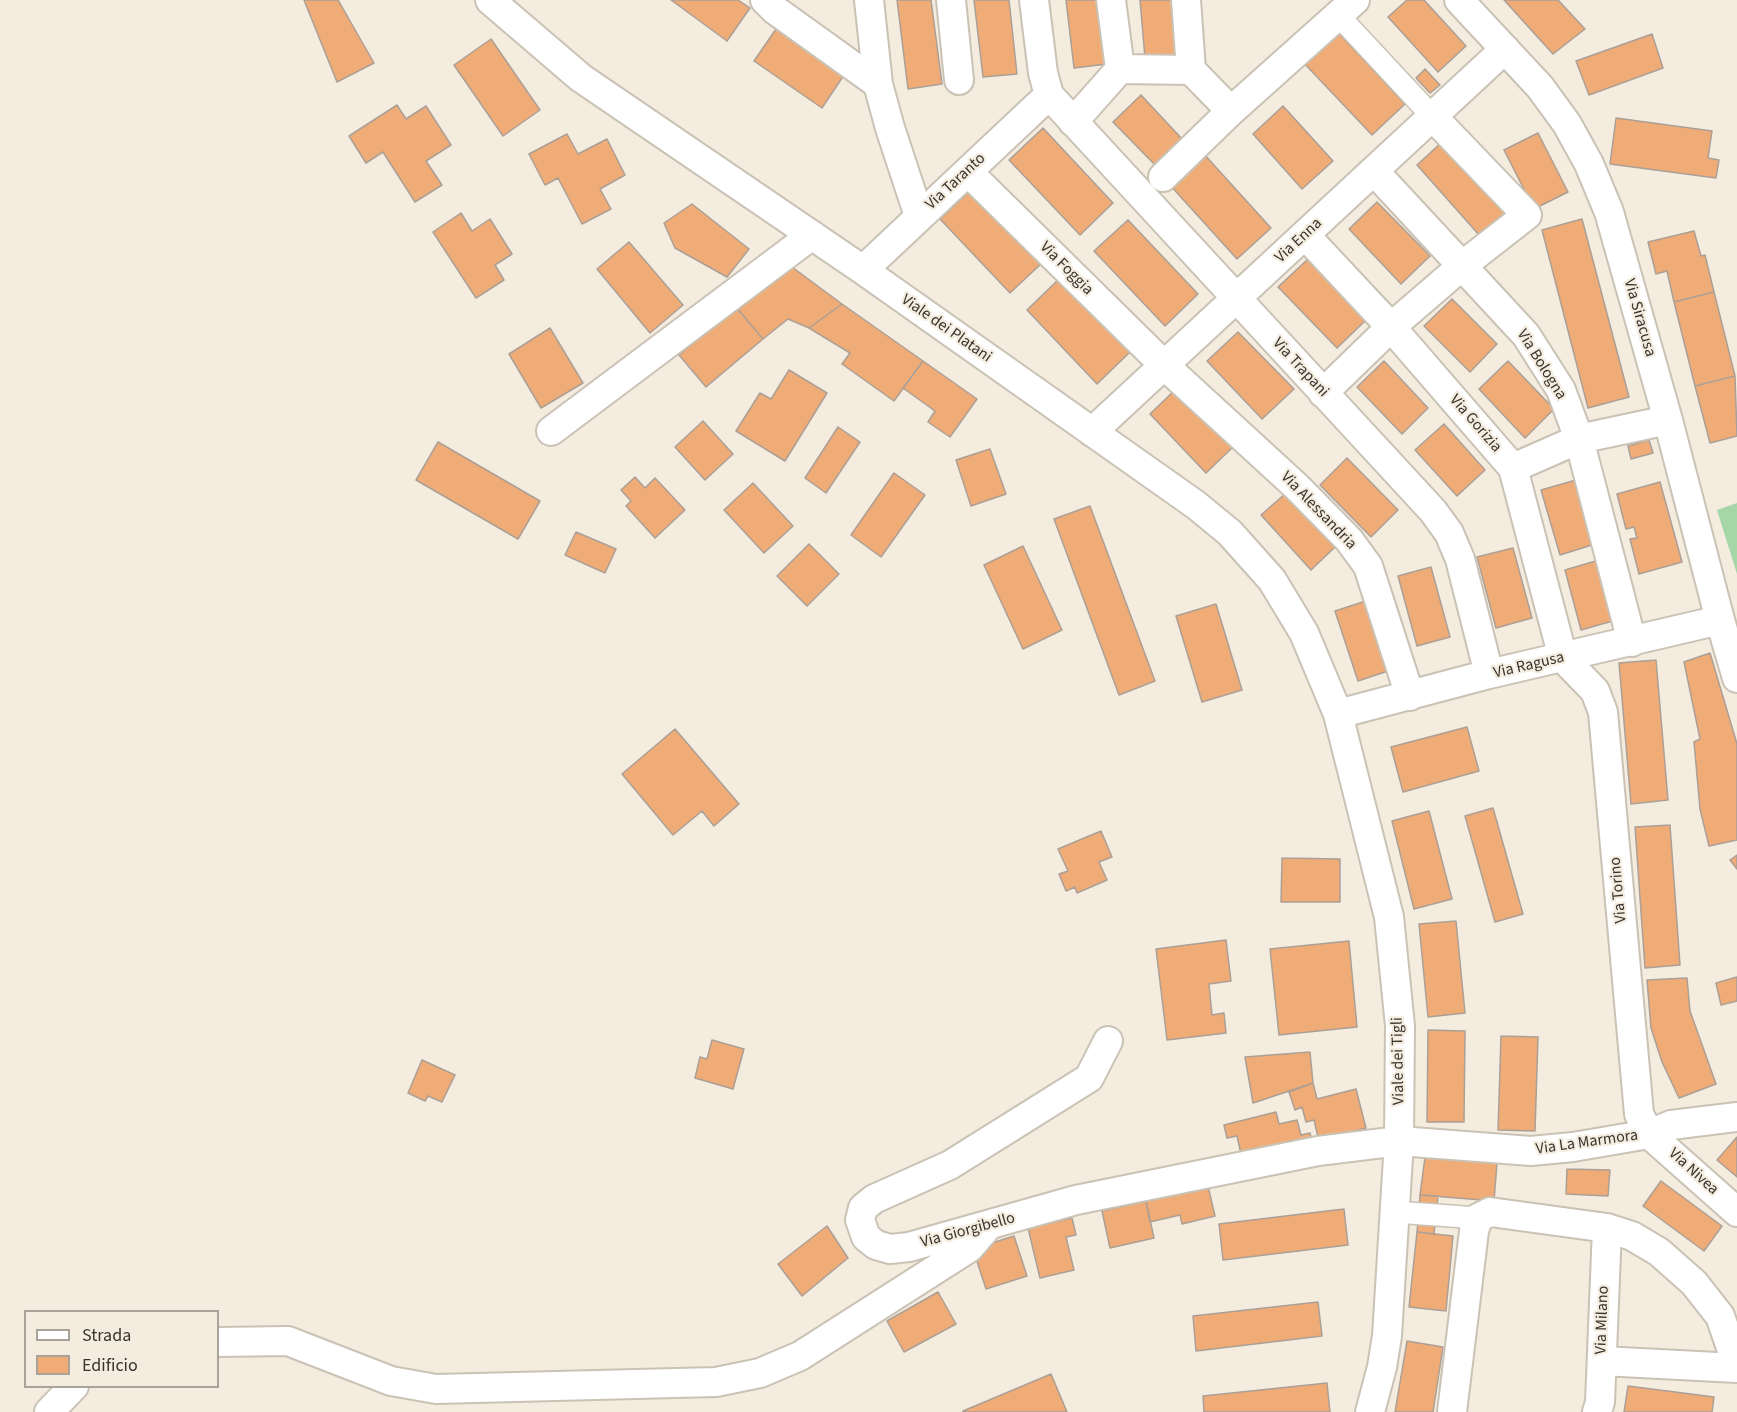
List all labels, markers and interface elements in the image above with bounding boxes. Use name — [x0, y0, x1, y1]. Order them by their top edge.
street label: Via Taranto — [922, 149, 990, 215]
street label: Via Enna — [1271, 214, 1327, 268]
street label: Via Foggia — [1035, 238, 1097, 300]
street label: Via Siracusa — [1619, 277, 1659, 359]
street label: Viale dei Platani — [897, 291, 995, 367]
street label: Via Bologna — [1512, 326, 1570, 404]
street label: Via Trapani — [1268, 334, 1332, 402]
street label: Via Gorizia — [1445, 391, 1505, 457]
street label: Via Alessandria — [1276, 468, 1360, 554]
street label: Via Ragusa — [1492, 649, 1566, 683]
street label: Via Torino — [1607, 856, 1631, 924]
street label: Viale dei Tigli — [1389, 1017, 1409, 1105]
street label: Via La Marmora — [1535, 1126, 1639, 1160]
street label: Via Nivea — [1664, 1144, 1722, 1200]
street label: Via Giorgibello — [919, 1209, 1017, 1253]
street label: Via Milano — [1592, 1285, 1614, 1355]
legend — [24, 1310, 219, 1388]
text: Strada — [82, 1323, 131, 1348]
text: Edificio — [82, 1353, 138, 1378]

